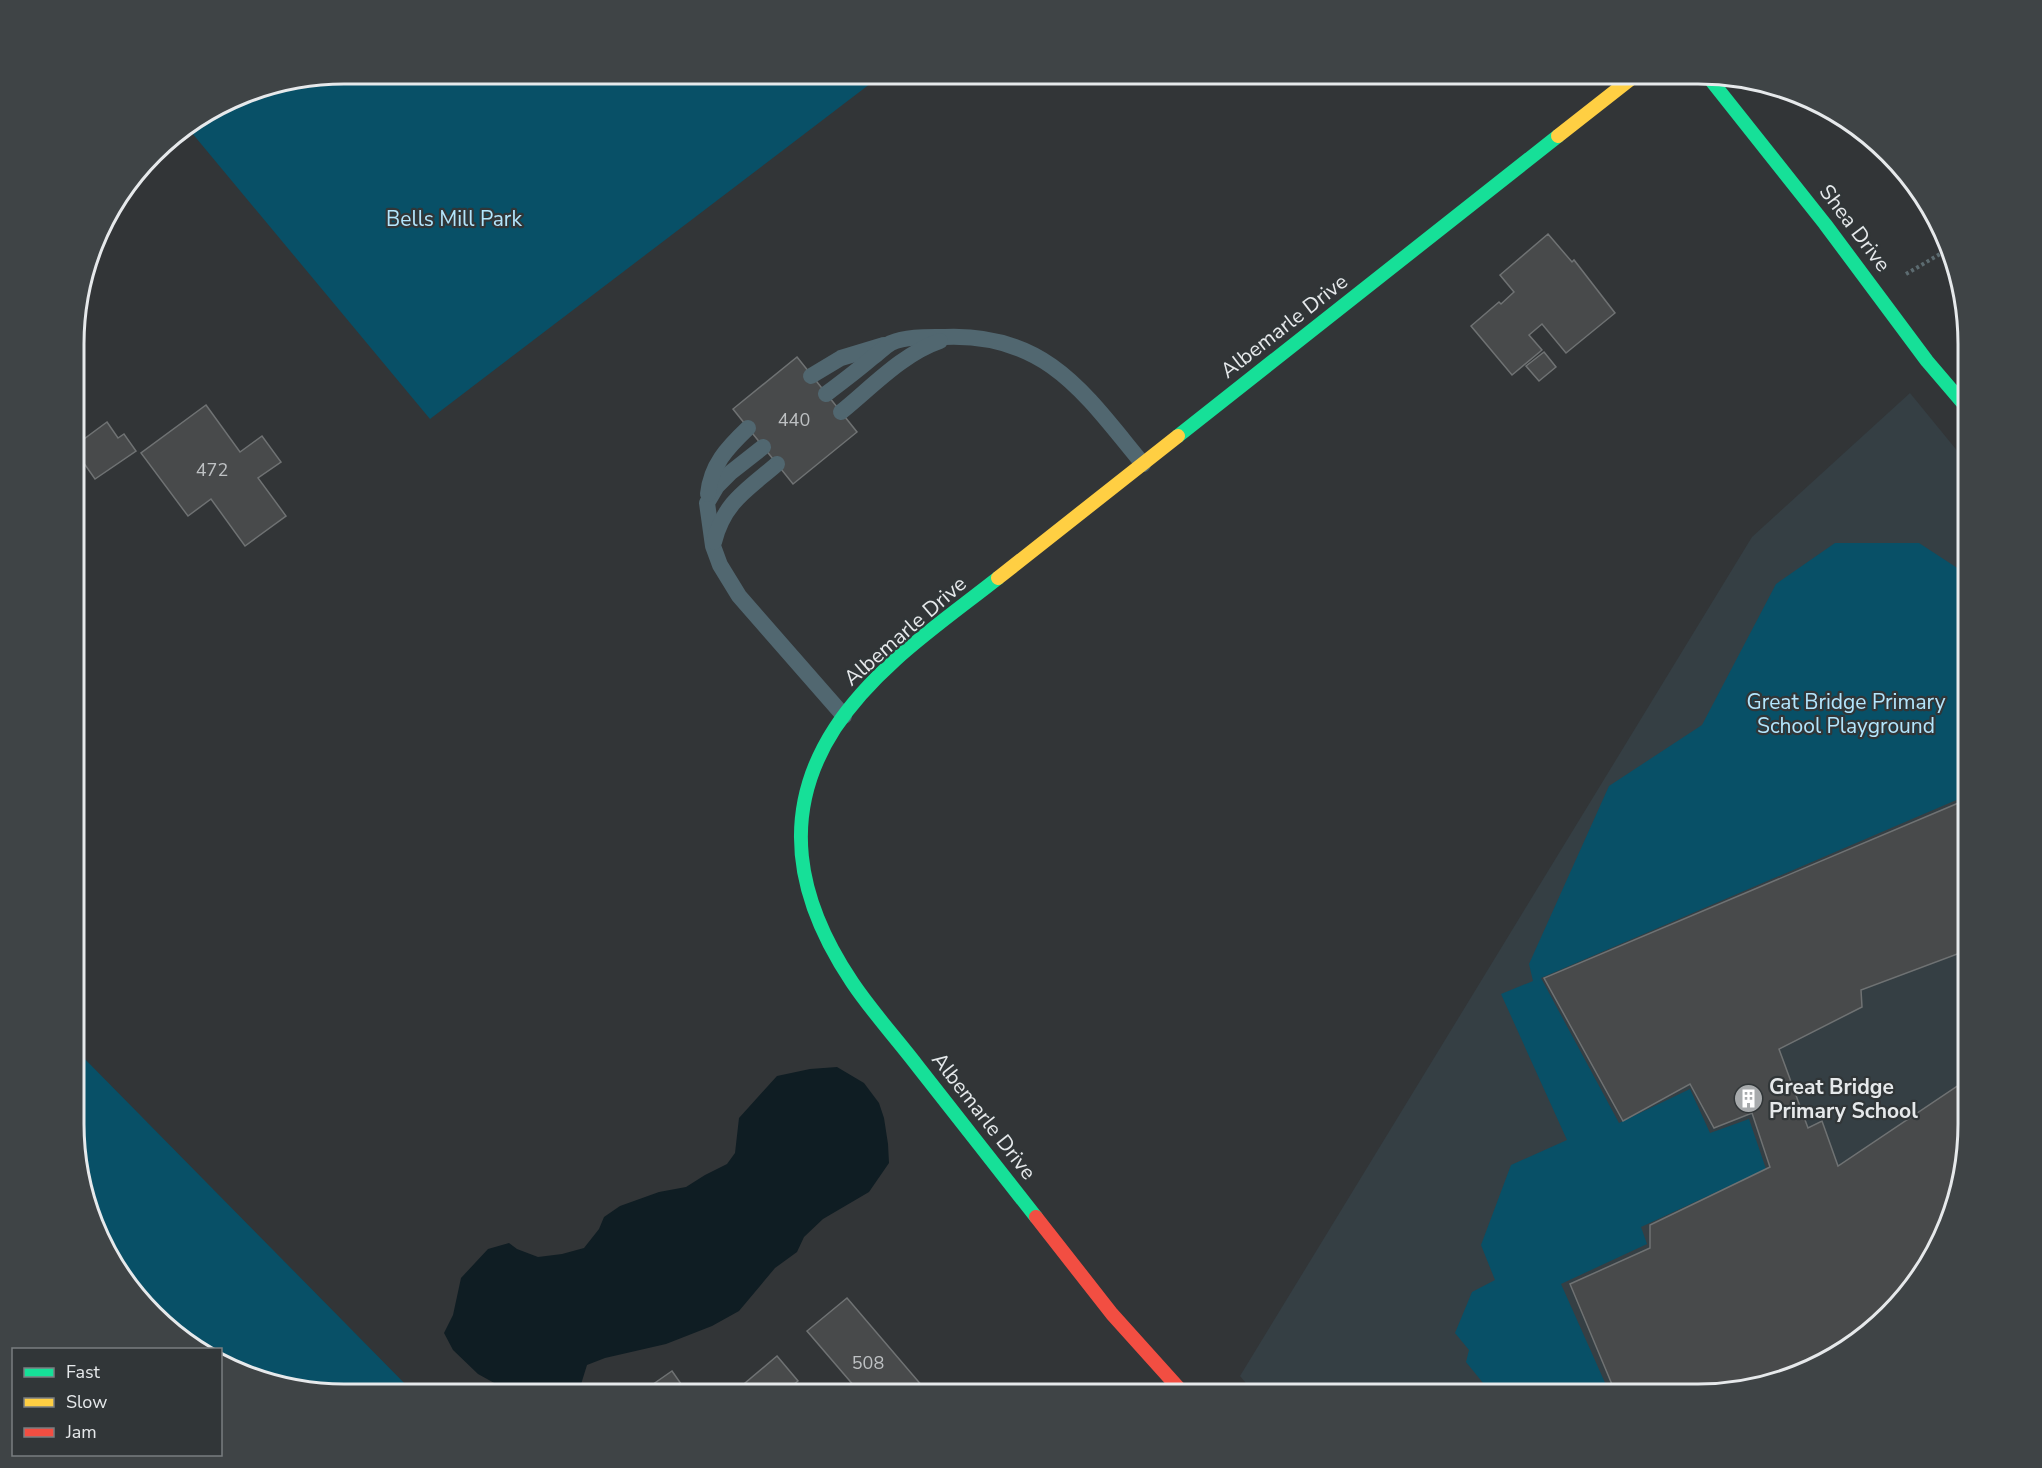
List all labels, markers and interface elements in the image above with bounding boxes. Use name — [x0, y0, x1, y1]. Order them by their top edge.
street label: Shea Drive — [1813, 179, 1897, 277]
park label: Bells Mill Park — [386, 205, 522, 233]
street label: Albemarle Drive — [1215, 268, 1353, 384]
house number: 440 — [778, 408, 810, 432]
house number: 472 — [196, 458, 228, 482]
street label: Albemarle Drive — [838, 570, 972, 692]
park label: Great Bridge Primary School Playground — [1747, 688, 1946, 740]
street label: Albemarle Drive — [926, 1047, 1042, 1185]
place label: Great Bridge Primary School — [1769, 1073, 1918, 1125]
building icon: Great Bridge Primary School — [1732, 1083, 1764, 1115]
legend — [12, 1348, 222, 1456]
house number: 508 — [852, 1351, 884, 1375]
text: Fast — [66, 1360, 101, 1384]
text: Slow — [66, 1390, 107, 1414]
text: Jam — [65, 1420, 97, 1444]

